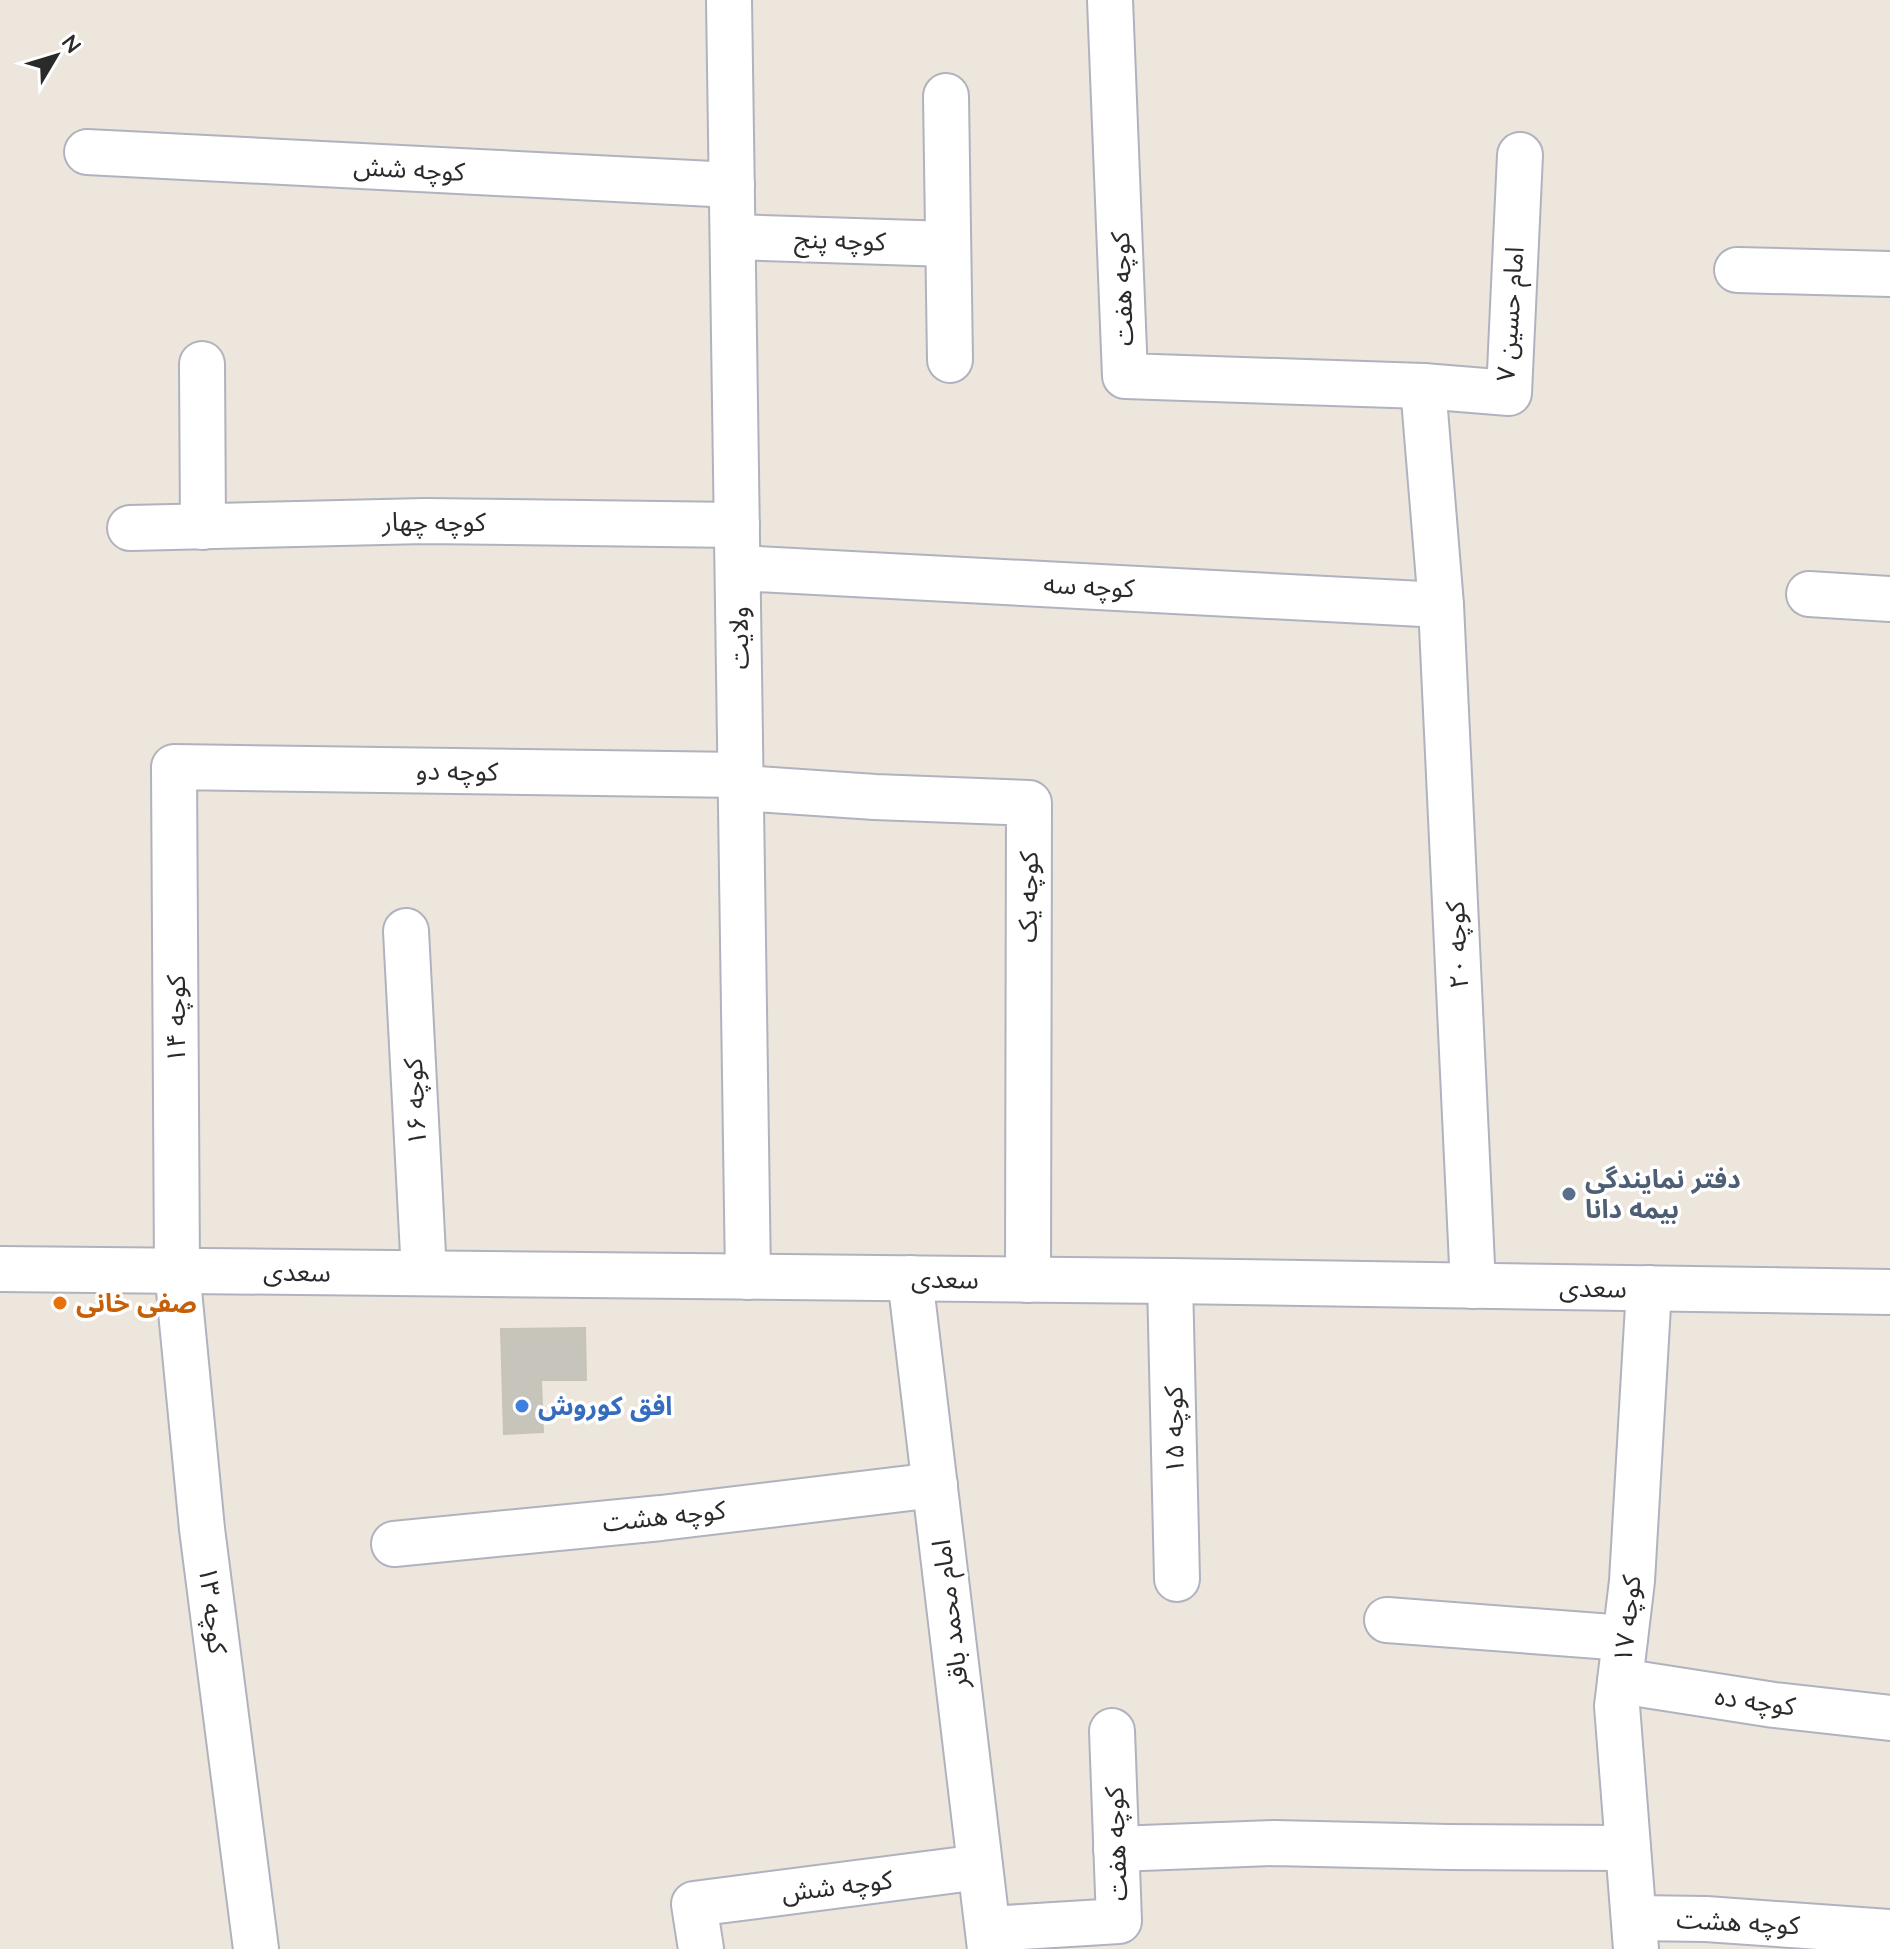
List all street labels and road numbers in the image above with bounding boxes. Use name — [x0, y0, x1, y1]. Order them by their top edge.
street label: کوچه شش — [352, 149, 466, 189]
street label: کوچه پنج — [794, 221, 887, 262]
street label: کوچه هفت — [1103, 231, 1141, 347]
street label: امام حسین ۷ — [1488, 245, 1535, 383]
street label: کوچه چهار — [381, 505, 486, 539]
street label: کوچه سه — [1043, 567, 1136, 605]
street label: ولایت — [721, 606, 756, 670]
street label: کوچه دو — [416, 753, 499, 789]
street label: کوچه یک — [1010, 851, 1046, 943]
street label: کوچه ۲۰ — [1438, 900, 1476, 990]
street label: کوچه ۱۴ — [159, 975, 193, 1063]
street label: کوچه ۱۶ — [396, 1057, 434, 1147]
street label: سعدی — [263, 1254, 331, 1289]
street label: سعدی — [911, 1261, 979, 1296]
street label: سعدی — [1559, 1270, 1627, 1305]
street label: کوچه ۱۵ — [1156, 1386, 1192, 1474]
street label: کوچه هشت — [601, 1493, 727, 1539]
street label: امام محمد باقر — [924, 1537, 979, 1691]
street label: کوچه ۱۳ — [191, 1564, 235, 1656]
street label: کوچه ۱۷ — [1606, 1573, 1649, 1664]
street label: کوچه ده — [1713, 1679, 1798, 1724]
street label: کوچه هفت — [1097, 1786, 1135, 1902]
street label: کوچه شش — [780, 1862, 895, 1910]
street label: کوچه هشت — [1675, 1902, 1801, 1942]

